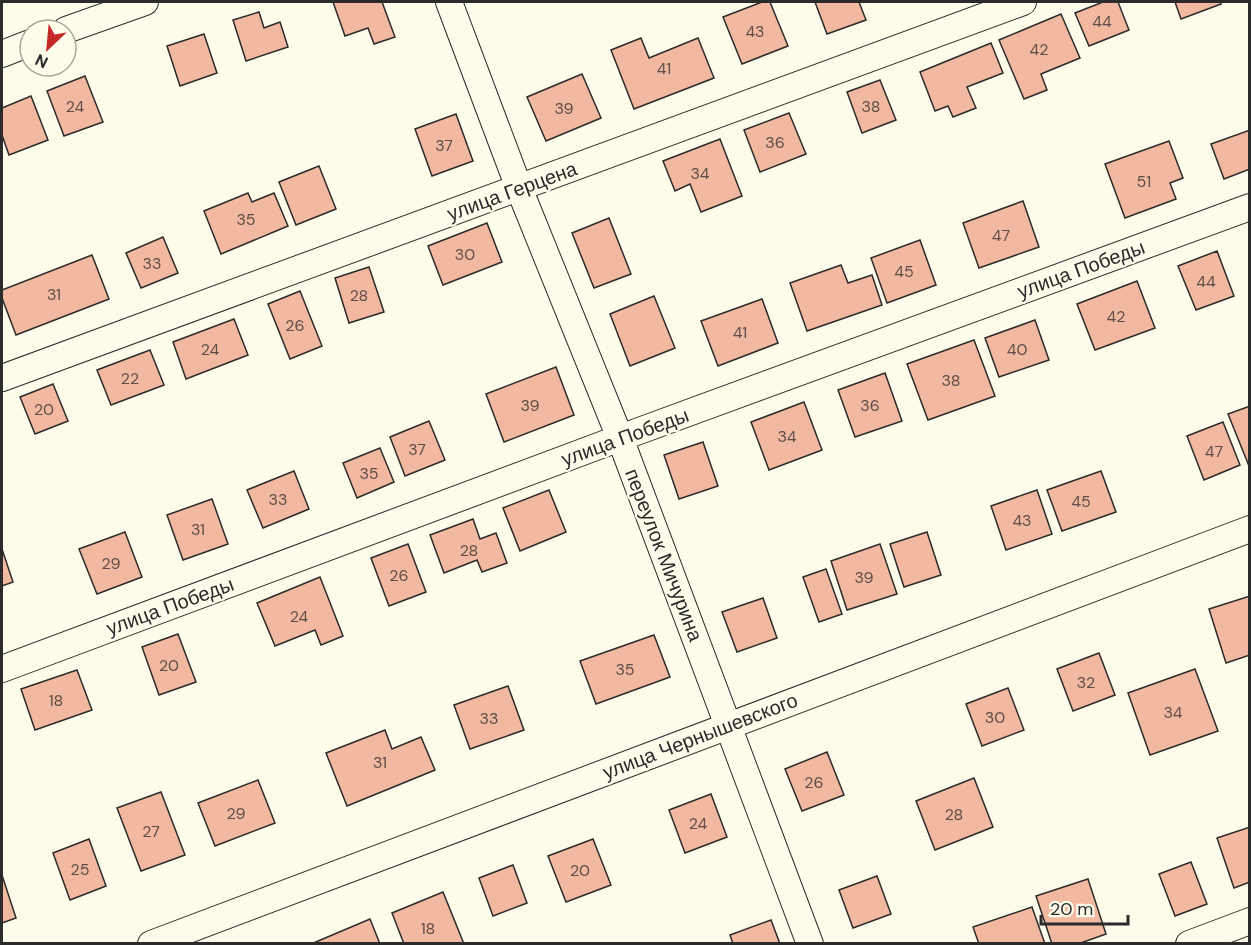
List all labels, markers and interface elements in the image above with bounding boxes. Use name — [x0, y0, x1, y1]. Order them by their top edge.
house number: 44 — [1092, 11, 1112, 32]
north arrow — [18, 18, 78, 78]
house number: 43 — [745, 21, 765, 42]
house number: 42 — [1030, 39, 1048, 60]
text: N — [32, 49, 51, 73]
house number: 41 — [657, 58, 671, 79]
house number: 24 — [66, 96, 85, 117]
house number: 38 — [861, 96, 881, 117]
house number: 39 — [554, 98, 574, 119]
house number: 36 — [765, 132, 785, 153]
house number: 37 — [435, 135, 453, 156]
street label: улица Герцена — [443, 155, 581, 227]
house number: 34 — [690, 163, 710, 184]
house number: 51 — [1137, 171, 1151, 192]
house number: 35 — [236, 209, 256, 230]
house number: 47 — [992, 225, 1010, 246]
street label: улица Победы — [1014, 234, 1148, 304]
house number: 30 — [455, 244, 475, 265]
house number: 33 — [143, 253, 161, 274]
house number: 45 — [894, 261, 914, 282]
house number: 44 — [1196, 271, 1216, 292]
house number: 31 — [47, 284, 61, 305]
house number: 28 — [350, 285, 368, 306]
house number: 42 — [1107, 306, 1125, 327]
house number: 26 — [285, 315, 305, 336]
house number: 41 — [733, 322, 747, 343]
house number: 24 — [201, 339, 220, 360]
house number: 40 — [1007, 339, 1027, 360]
house number: 22 — [121, 368, 139, 389]
house number: 38 — [941, 370, 961, 391]
house number: 39 — [520, 395, 540, 416]
house number: 36 — [860, 395, 880, 416]
house number: 20 — [34, 399, 54, 420]
street label: улица Победы — [558, 402, 692, 472]
house number: 34 — [777, 426, 797, 447]
house number: 37 — [408, 439, 426, 460]
house number: 47 — [1205, 441, 1223, 462]
house number: 35 — [359, 463, 379, 484]
street label: переулок Мичурина — [619, 465, 709, 646]
house number: 33 — [269, 489, 287, 510]
house number: 45 — [1071, 491, 1091, 512]
house number: 43 — [1012, 510, 1032, 531]
house number: 31 — [191, 519, 205, 540]
house number: 28 — [460, 540, 478, 561]
house number: 29 — [101, 553, 121, 574]
house number: 26 — [389, 565, 409, 586]
house number: 39 — [854, 567, 874, 588]
street label: улица Победы — [103, 571, 237, 641]
house number: 24 — [290, 606, 309, 627]
house number: 20 — [159, 655, 179, 676]
house number: 35 — [615, 659, 635, 680]
house number: 32 — [1077, 672, 1095, 693]
street label: улица Чернышевского — [599, 687, 801, 785]
house number: 18 — [49, 690, 63, 711]
house number: 34 — [1163, 702, 1183, 723]
house number: 30 — [985, 707, 1005, 728]
house number: 33 — [480, 708, 498, 729]
house number: 31 — [373, 752, 387, 773]
house number: 26 — [804, 772, 824, 793]
house number: 29 — [226, 803, 246, 824]
house number: 28 — [945, 804, 963, 825]
house number: 24 — [689, 813, 708, 834]
house number: 27 — [142, 821, 160, 842]
house number: 25 — [71, 859, 89, 880]
house number: 20 — [570, 860, 590, 881]
scale bar — [1041, 888, 1128, 926]
text: 20 m — [1050, 897, 1093, 921]
house number: 18 — [421, 918, 435, 939]

